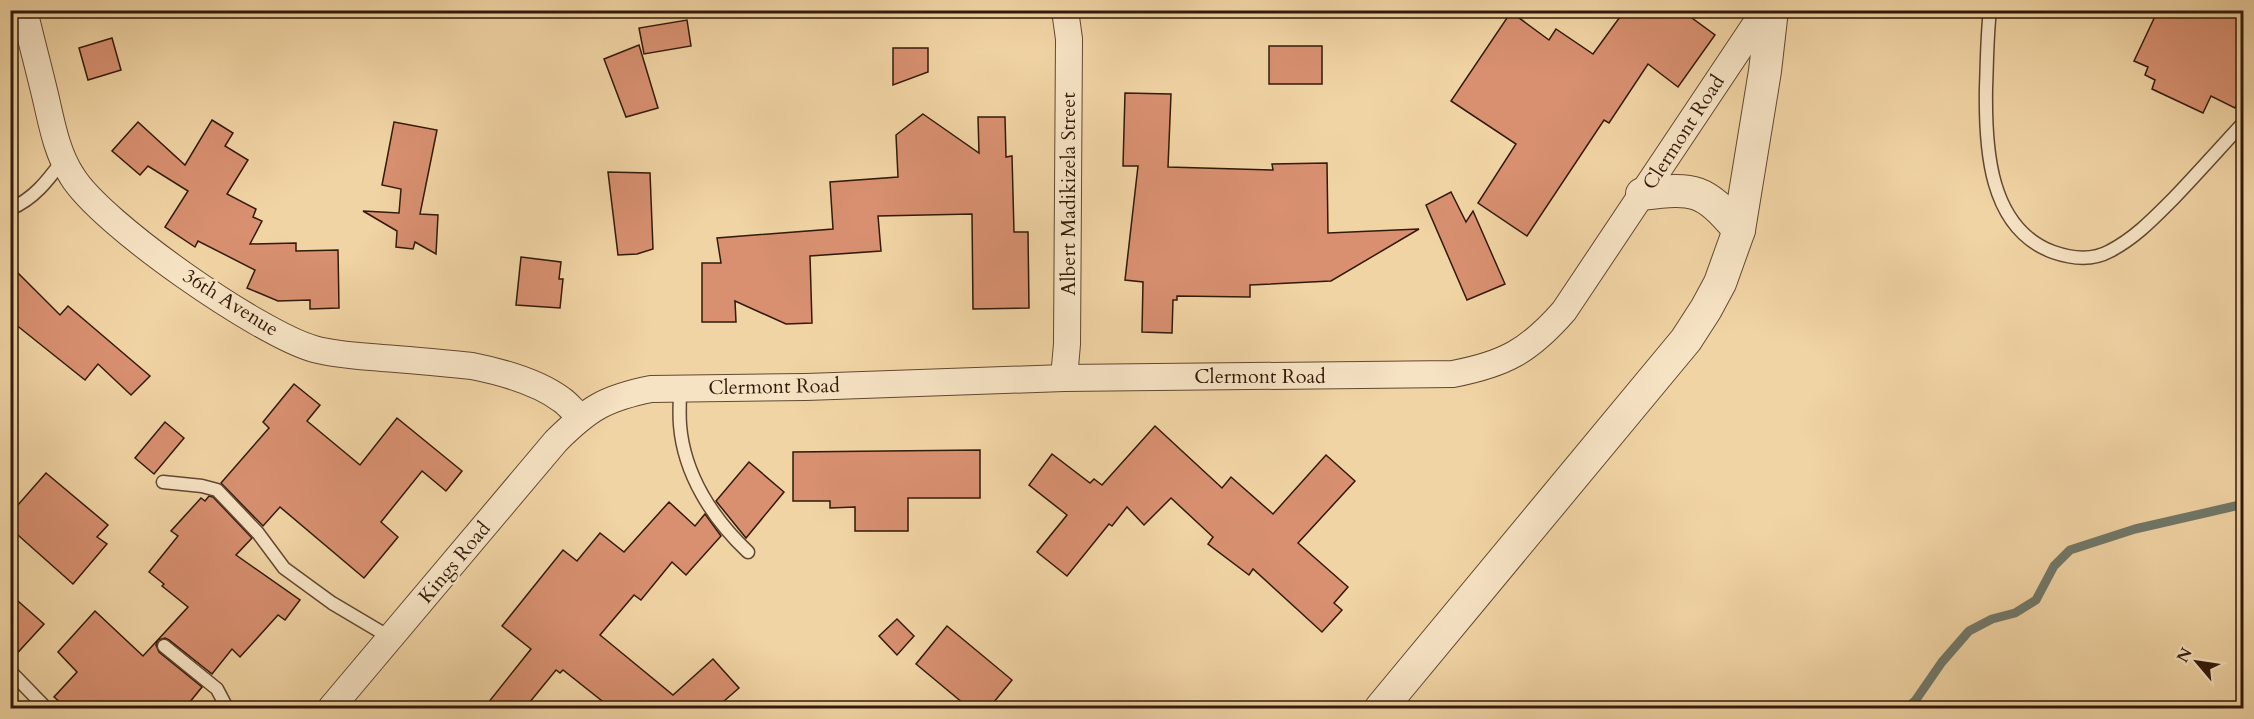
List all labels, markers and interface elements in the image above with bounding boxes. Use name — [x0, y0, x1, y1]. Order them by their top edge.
street label: Clermont Road — [1636, 69, 1731, 195]
street label: Albert Madikizela Street — [1055, 92, 1082, 296]
street label: 36th Avenue — [178, 262, 284, 342]
street label: Clermont Road — [1194, 363, 1326, 390]
street label: Clermont Road — [708, 372, 840, 401]
street label: Kings Road — [412, 515, 497, 609]
north arrow — [2167, 632, 2227, 692]
text: N — [2172, 644, 2198, 667]

